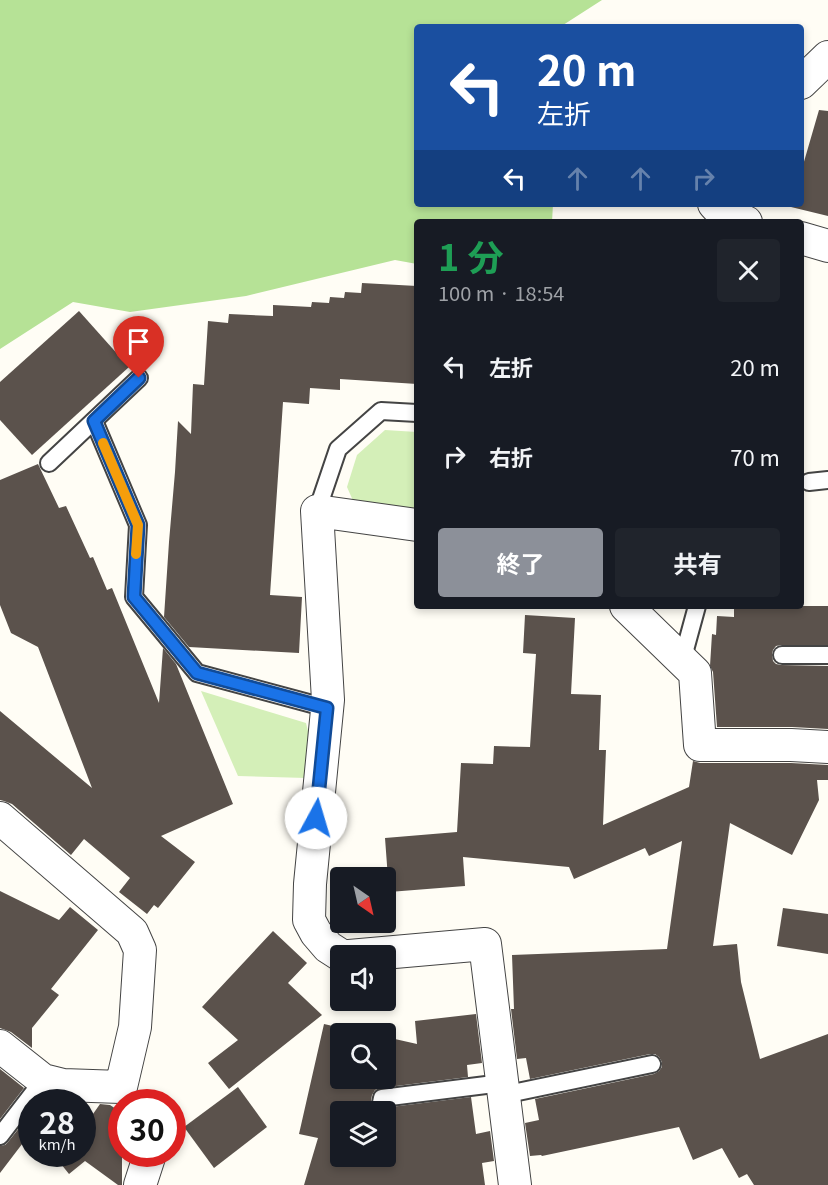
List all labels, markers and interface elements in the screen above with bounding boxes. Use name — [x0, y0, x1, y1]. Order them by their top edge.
text: 20 m — [537, 37, 637, 98]
icon: left — [438, 48, 516, 126]
text: 左折 — [537, 93, 591, 132]
icon: left — [498, 162, 531, 195]
icon: ahead — [561, 162, 594, 195]
icon: ahead — [624, 162, 657, 195]
icon: right — [687, 162, 720, 195]
text: 1 分 — [438, 229, 503, 281]
button: close — [717, 239, 780, 302]
text: 100 m · 18:54 — [438, 278, 564, 307]
pin — [113, 316, 164, 378]
icon: arrive — [122, 325, 155, 358]
icon: left — [438, 350, 471, 383]
text: 左折 — [489, 350, 533, 382]
text: 20 m — [730, 350, 780, 382]
icon: right — [438, 440, 471, 473]
text: 右折 — [489, 440, 533, 472]
text: 70 m — [730, 440, 780, 472]
button: 終了 — [438, 528, 603, 597]
button: 共有 — [615, 528, 780, 597]
position arrow — [284, 786, 348, 850]
north arrow — [330, 867, 396, 933]
map controls — [330, 867, 396, 1167]
button: sound — [330, 945, 396, 1011]
button: search — [330, 1023, 396, 1089]
speed limit sign: 30 — [108, 1089, 186, 1167]
text: 28 — [39, 1099, 75, 1143]
button: layers — [330, 1101, 396, 1167]
text: km/h — [38, 1133, 76, 1154]

